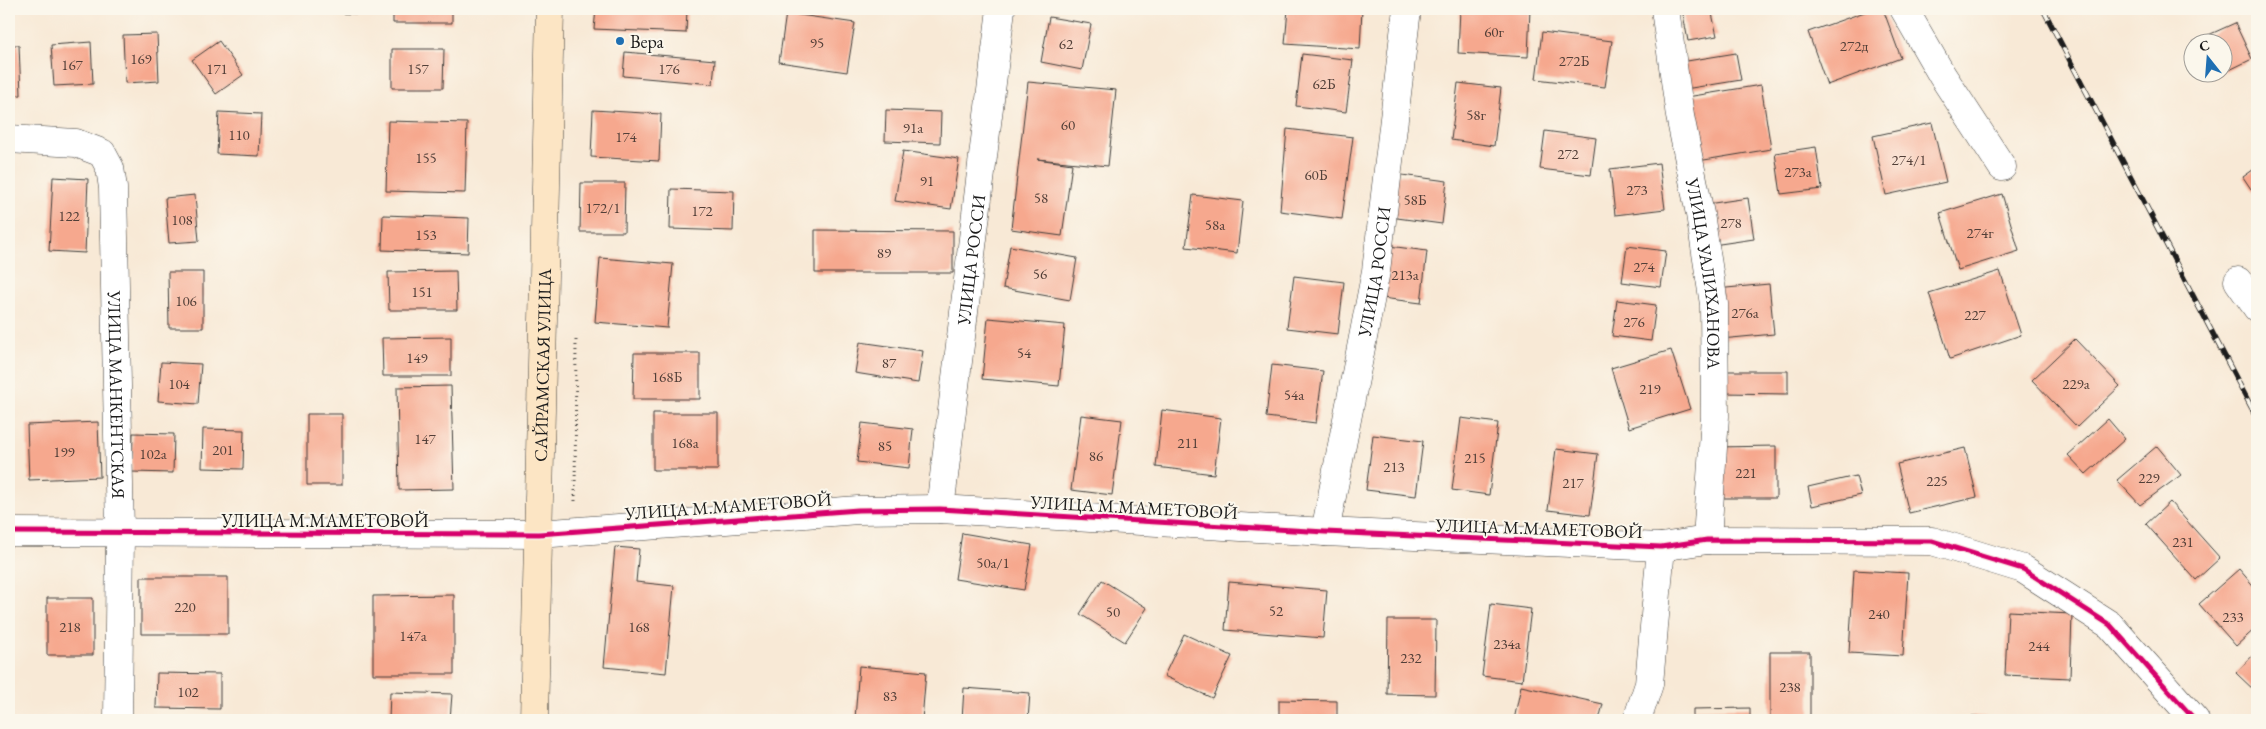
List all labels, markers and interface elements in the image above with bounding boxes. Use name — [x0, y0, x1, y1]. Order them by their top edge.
house number: 60г — [1484, 22, 1505, 41]
place label: Вера — [630, 30, 665, 53]
north arrow — [2184, 32, 2234, 82]
house number: 95 — [810, 33, 824, 52]
house number: 62 — [1059, 34, 1074, 53]
marker: Вера — [614, 35, 626, 47]
text: С — [2197, 35, 2212, 56]
house number: 272д — [1840, 36, 1868, 55]
house number: 169 — [130, 49, 152, 68]
house number: 272Б — [1559, 51, 1589, 70]
house number: 167 — [61, 55, 84, 74]
house number: 171 — [206, 59, 228, 78]
house number: 157 — [407, 59, 430, 78]
house number: 176 — [658, 59, 680, 78]
house number: 62Б — [1312, 74, 1336, 93]
house number: 58г — [1466, 105, 1487, 124]
house number: 60 — [1061, 115, 1075, 134]
house number: 91а — [903, 118, 923, 137]
house number: 110 — [228, 125, 250, 144]
house number: 174 — [615, 127, 638, 146]
house number: 272 — [1557, 144, 1580, 163]
house number: 155 — [415, 148, 437, 167]
house number: 274/1 — [1892, 150, 1926, 169]
house number: 273а — [1784, 162, 1812, 181]
house number: 60Б — [1304, 165, 1328, 184]
house number: 91 — [920, 171, 934, 190]
street label: УЛИЦА УАЛИХАНОВА — [1681, 175, 1726, 370]
house number: 273 — [1626, 180, 1648, 199]
house number: 58 — [1034, 188, 1048, 207]
house number: 58Б — [1403, 190, 1427, 209]
street label: УЛИЦА РОССИ — [951, 193, 990, 327]
house number: 172/1 — [586, 198, 620, 217]
house number: 172 — [691, 201, 714, 220]
street label: УЛИЦА РОССИ — [1352, 205, 1395, 340]
house number: 122 — [58, 206, 81, 225]
house number: 108 — [171, 210, 193, 229]
house number: 278 — [1720, 213, 1742, 232]
house number: 58а — [1205, 215, 1225, 234]
house number: 274г — [1967, 223, 1994, 242]
house number: 153 — [415, 225, 437, 244]
house number: 89 — [877, 243, 891, 262]
house number: 274 — [1633, 257, 1656, 276]
house number: 56 — [1033, 264, 1047, 283]
house number: 213а — [1391, 265, 1419, 284]
street label: САЙРАМСКАЯ УЛИЦА — [528, 268, 556, 462]
house number: 151 — [411, 282, 433, 301]
street label: УЛИЦА МАНКЕНТСКАЯ — [104, 289, 131, 499]
house number: 106 — [175, 291, 197, 310]
house number: 276а — [1731, 303, 1759, 322]
house number: 227 — [1964, 305, 1987, 324]
house number: 276 — [1623, 312, 1645, 331]
house number: 54 — [1017, 343, 1032, 362]
house number: 149 — [406, 348, 428, 367]
house number: 87 — [882, 353, 897, 372]
house number: 168Б — [652, 367, 682, 386]
house number: 104 — [168, 374, 191, 393]
house number: 229а — [2062, 374, 2090, 393]
house number: 219 — [1639, 379, 1661, 398]
house number: 54а — [1284, 385, 1304, 404]
house number: 147 — [414, 429, 437, 448]
house number: 168а — [671, 433, 699, 452]
house number: 211 — [1177, 433, 1199, 452]
house number: 85 — [878, 436, 892, 455]
house number: 201 — [212, 440, 234, 459]
house number: 199 — [53, 442, 75, 461]
house number: 102а — [139, 444, 167, 463]
house number: 86 — [1089, 446, 1103, 465]
house number: 215 — [1464, 448, 1486, 467]
house number: 213 — [1383, 457, 1405, 476]
house number: 221 — [1735, 463, 1757, 482]
house number: 229 — [2138, 468, 2160, 487]
house number: 225 — [1926, 471, 1948, 490]
house number: 217 — [1562, 473, 1585, 492]
street label: УЛИЦА М.МАМЕТОВОЙ — [623, 487, 833, 525]
street label: УЛИЦА М.МАМЕТОВОЙ — [1029, 490, 1239, 524]
street label: УЛИЦА М.МАМЕТОВОЙ — [220, 509, 429, 532]
street label: УЛИЦА М.МАМЕТОВОЙ — [1434, 513, 1643, 543]
house number: 231 — [2172, 532, 2194, 551]
house number: 50а/1 — [976, 553, 1010, 572]
house number: 220 — [174, 597, 196, 616]
house number: 52 — [1269, 601, 1284, 620]
house number: 50 — [1106, 602, 1120, 621]
house number: 240 — [1868, 604, 1890, 623]
house number: 233 — [2222, 607, 2244, 626]
house number: 218 — [59, 617, 81, 636]
house number: 168 — [628, 617, 650, 636]
house number: 147а — [399, 626, 427, 645]
house number: 234а — [1493, 634, 1521, 653]
house number: 244 — [2028, 636, 2051, 655]
house number: 232 — [1400, 648, 1423, 667]
house number: 238 — [1779, 677, 1801, 696]
house number: 102 — [177, 682, 200, 701]
house number: 83 — [883, 686, 897, 705]

